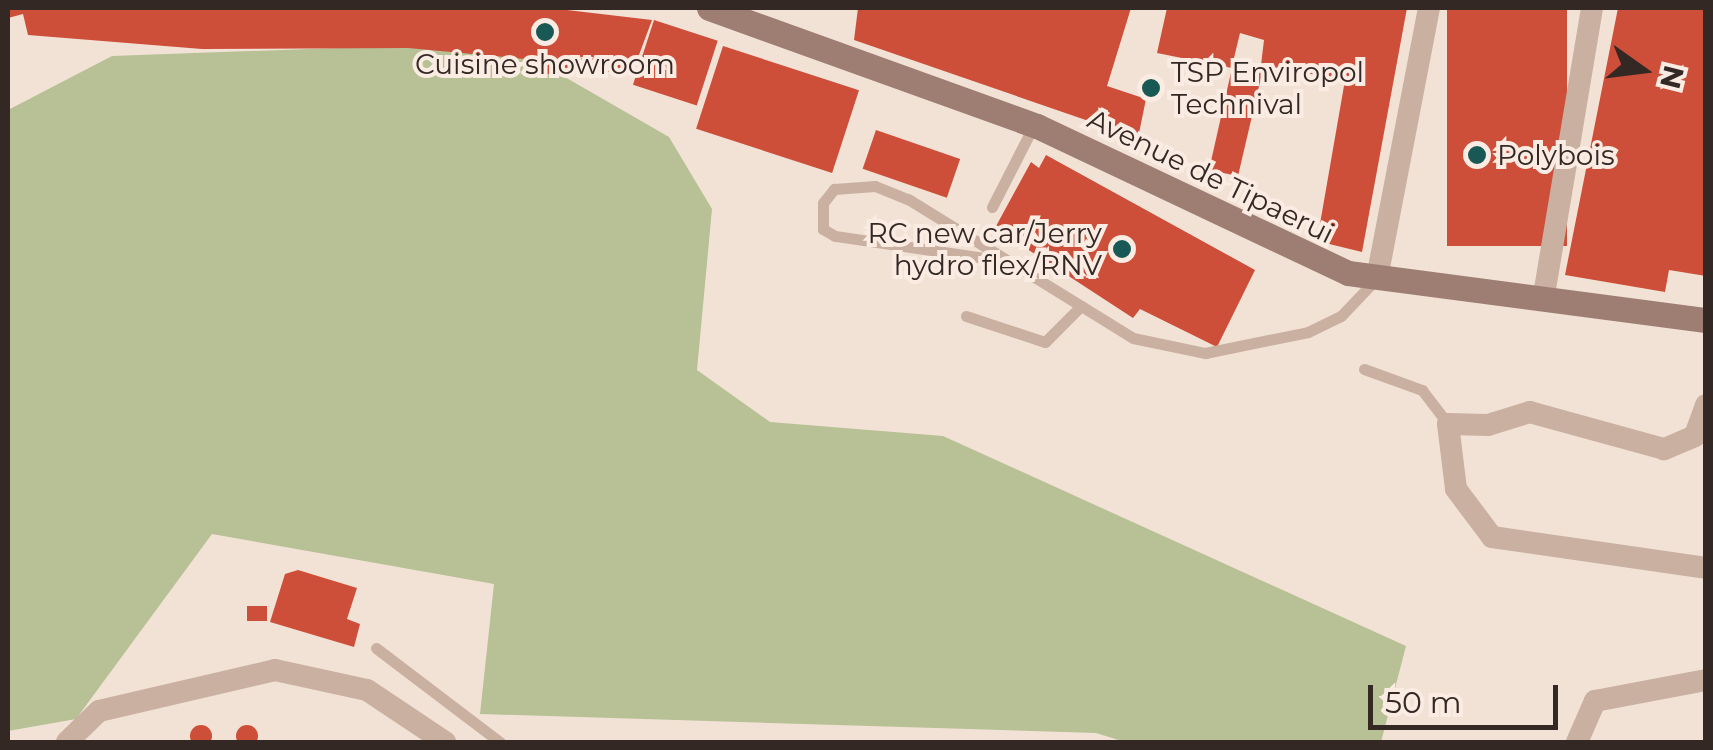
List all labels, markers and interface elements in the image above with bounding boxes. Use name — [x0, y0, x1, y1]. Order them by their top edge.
north arrow — [1593, 20, 1693, 120]
marker: Cuisine showroom — [534, 21, 556, 43]
place label: Cuisine showroom — [415, 47, 675, 81]
place label: TSP Enviropol Technival — [1171, 55, 1364, 121]
text: N — [1653, 62, 1691, 92]
marker: TSP Enviropol Technival — [1140, 77, 1162, 99]
street label: Avenue de Tipaerui — [1082, 102, 1340, 250]
place label: Polybois — [1497, 138, 1615, 172]
marker: Polybois — [1466, 144, 1488, 166]
place label: RC new car/Jerry hydro flex/RNV — [867, 216, 1102, 282]
marker: RC new car/Jerry hydro flex/RNV — [1111, 238, 1133, 260]
scale bar — [1373, 665, 1563, 727]
text: 50 m — [1385, 684, 1462, 721]

